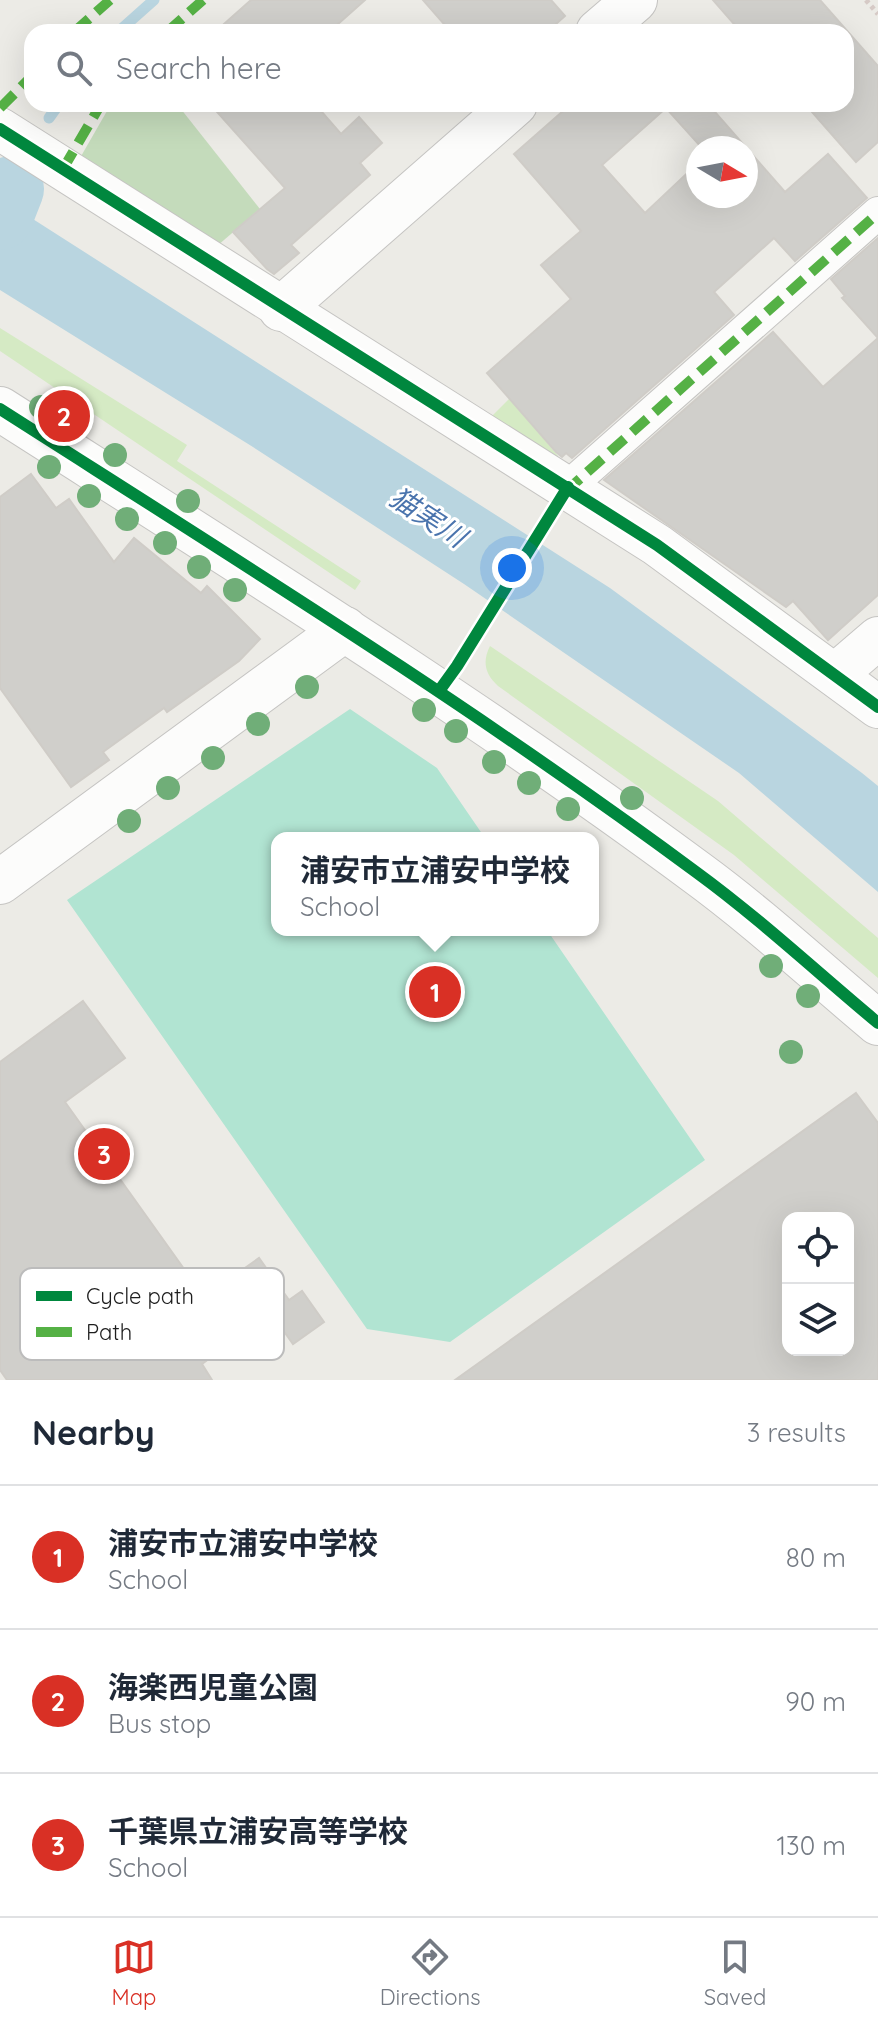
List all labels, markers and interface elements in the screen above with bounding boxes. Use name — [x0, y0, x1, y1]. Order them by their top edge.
search box — [24, 24, 854, 112]
icon: search — [52, 46, 96, 90]
text: Search here — [116, 49, 282, 87]
north arrow — [686, 136, 758, 208]
pin: 2 — [38, 386, 90, 446]
water label: 猫実川 — [384, 479, 476, 556]
your location — [492, 548, 532, 588]
popup — [271, 832, 599, 936]
text: 浦安市立浦安中学校 — [300, 851, 570, 889]
text: School — [300, 890, 380, 923]
pin: 1 — [409, 962, 461, 1022]
pin: 3 — [78, 1124, 130, 1184]
map controls — [782, 1212, 854, 1356]
button: locate — [782, 1212, 854, 1284]
legend — [20, 1268, 284, 1360]
text: Cycle path — [86, 1282, 194, 1310]
button: layers — [782, 1284, 854, 1356]
text: Path — [86, 1318, 132, 1346]
text: Nearby — [32, 1411, 155, 1454]
text: 3 results — [747, 1416, 846, 1449]
text: 浦安市立浦安中学校 — [108, 1524, 378, 1562]
text: 1 — [53, 1541, 63, 1574]
text: 80 m — [786, 1541, 846, 1574]
text: School — [108, 1563, 188, 1596]
text: 海楽西児童公園 — [108, 1668, 318, 1706]
text: 2 — [51, 1685, 65, 1718]
text: 90 m — [785, 1685, 846, 1718]
text: Bus stop — [108, 1707, 211, 1740]
text: 千葉県立浦安高等学校 — [108, 1812, 408, 1850]
text: 3 — [51, 1829, 65, 1862]
text: 130 m — [776, 1829, 846, 1862]
text: School — [108, 1851, 188, 1884]
tab: Map — [112, 1935, 156, 2011]
tab: Directions — [380, 1935, 480, 2011]
tab: Saved — [704, 1935, 766, 2011]

